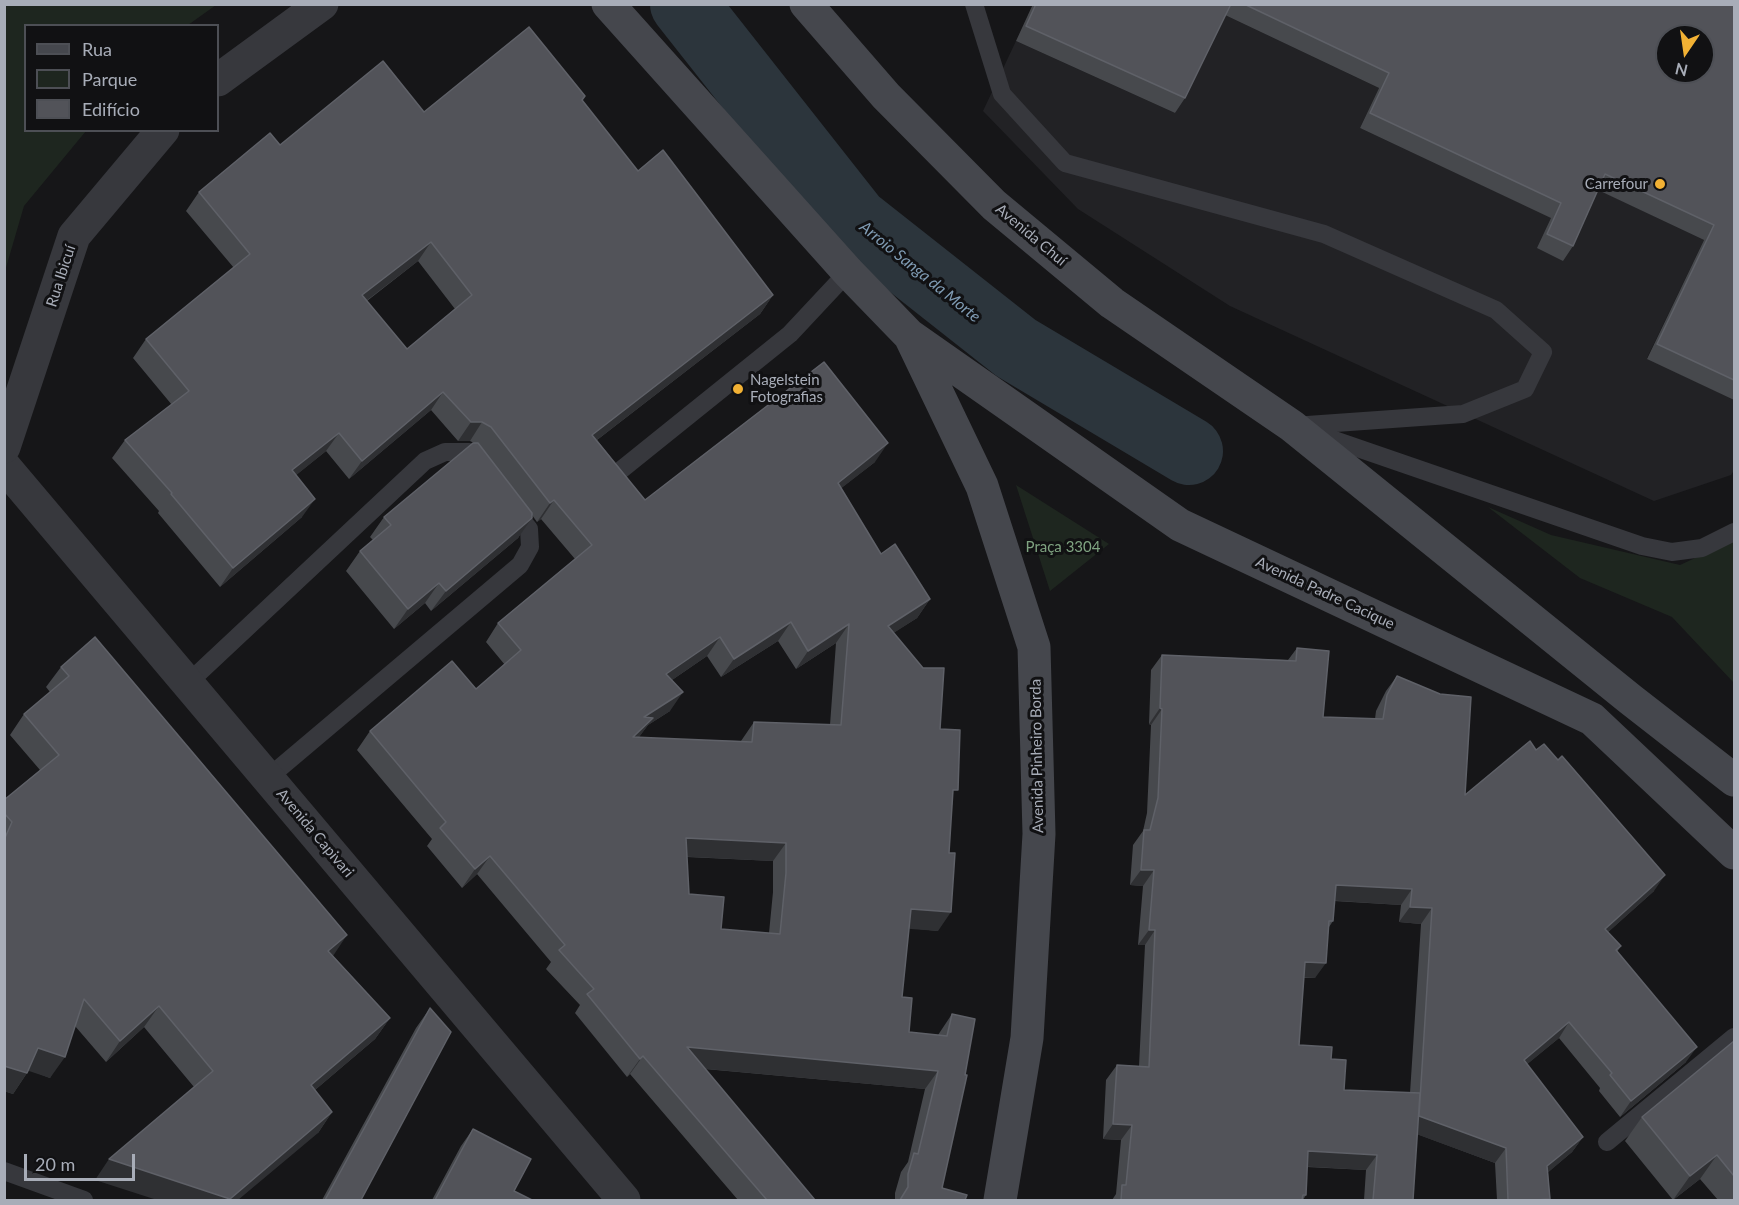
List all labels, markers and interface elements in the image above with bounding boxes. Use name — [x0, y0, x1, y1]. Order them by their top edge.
legend — [24, 24, 219, 132]
north arrow — [1655, 24, 1715, 84]
text: Rua — [82, 38, 112, 60]
text: N — [1673, 59, 1689, 81]
text: Parque — [82, 68, 137, 90]
text: Edifício — [82, 98, 140, 120]
place label: Carrefour — [1585, 175, 1648, 193]
marker: Carrefour — [1653, 177, 1667, 191]
street label: Avenida Chuí — [992, 200, 1070, 270]
water label: Arroio Sanga da Morte — [856, 217, 984, 327]
street label: Rua Ibicuí — [43, 243, 79, 309]
place label: Nagelstein Fotografias — [750, 371, 823, 406]
marker: Nagelstein Fotografias — [731, 382, 745, 396]
park label: Praça 3304 — [1026, 538, 1100, 556]
street label: Avenida Padre Cacique — [1253, 553, 1397, 633]
street label: Avenida Pinheiro Borda — [1027, 679, 1047, 833]
street label: Avenida Capivari — [273, 785, 357, 881]
scale bar — [27, 1142, 138, 1180]
text: 20 m — [35, 1153, 75, 1175]

